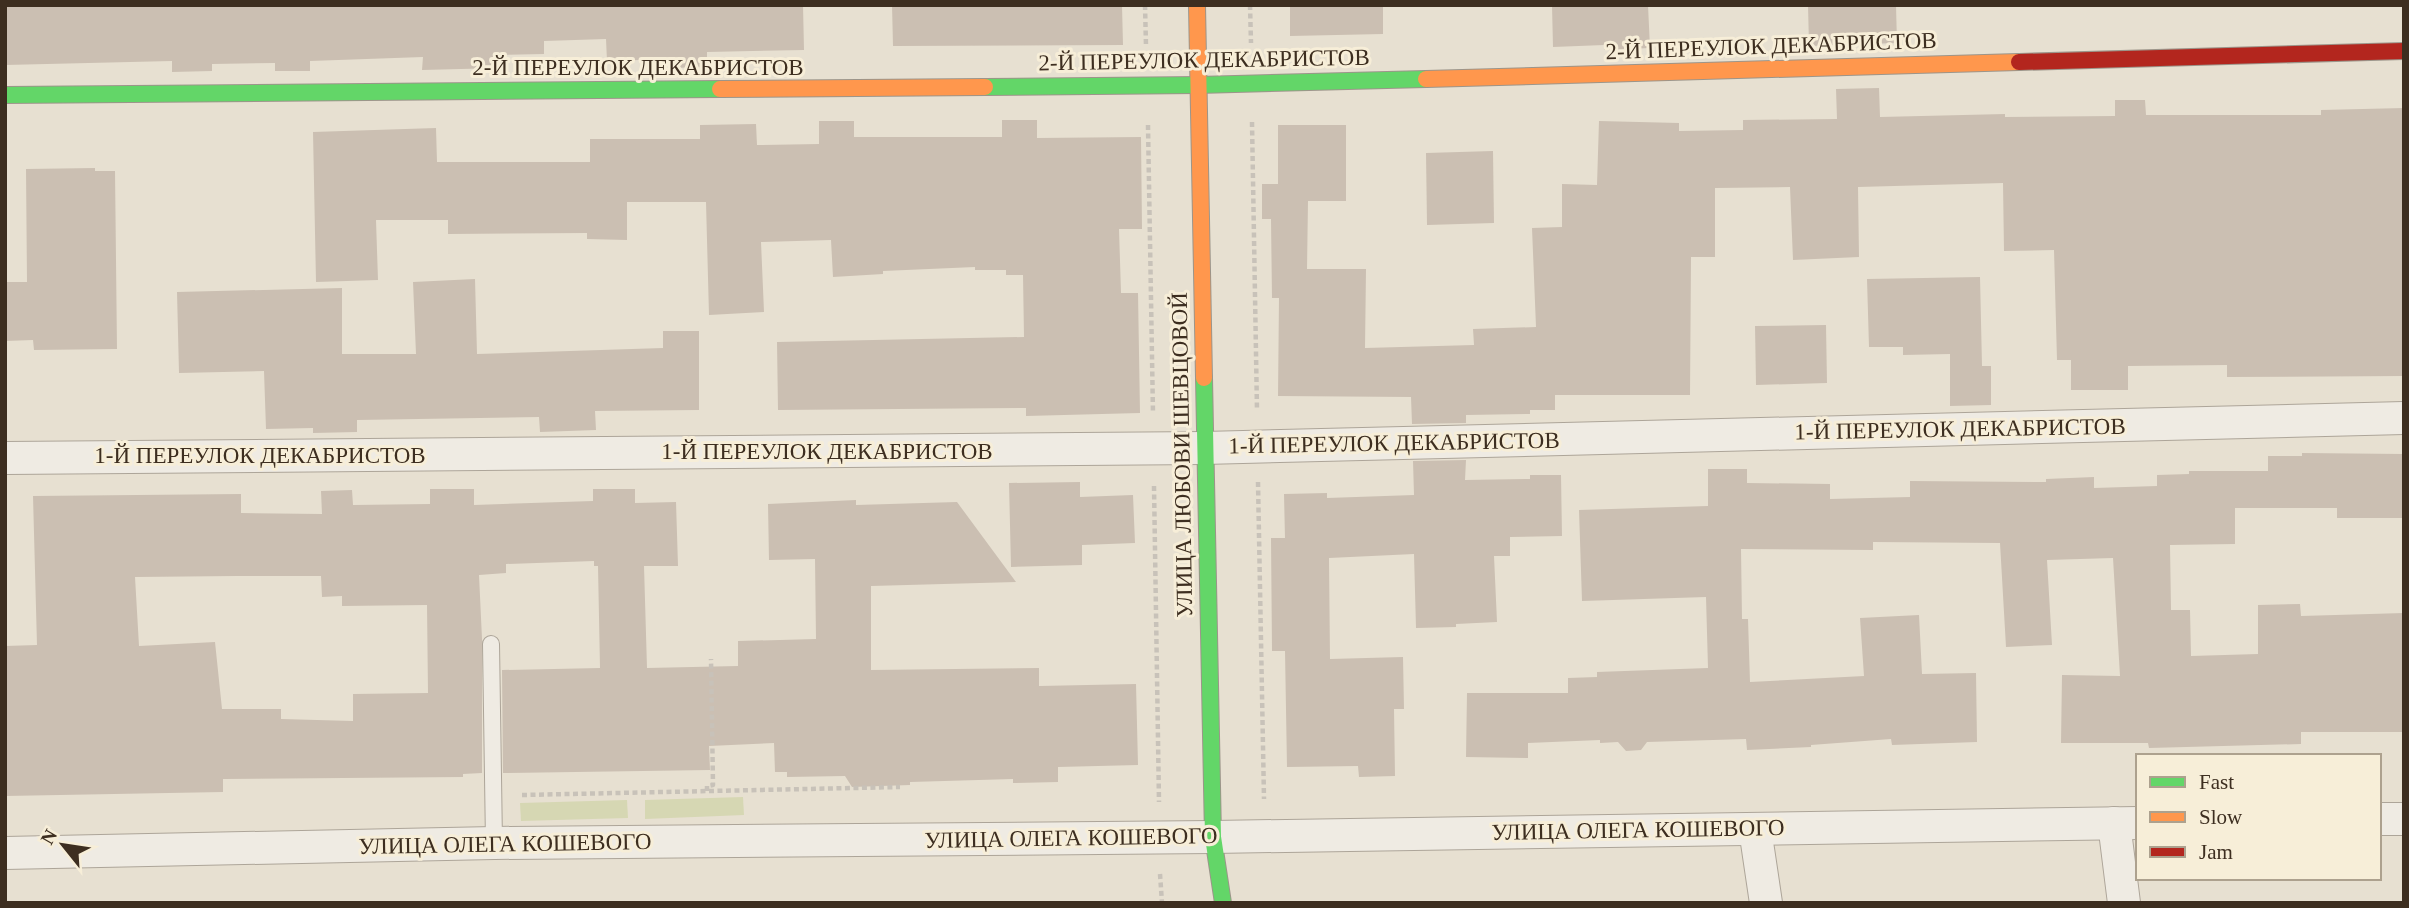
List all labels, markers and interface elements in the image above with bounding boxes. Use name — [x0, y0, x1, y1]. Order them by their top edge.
street label: 2-Й ПЕРЕУЛОК ДЕКАБРИСТОВ — [1605, 28, 1937, 64]
street label: 2-Й ПЕРЕУЛОК ДЕКАБРИСТОВ — [1038, 45, 1370, 75]
street label: 2-Й ПЕРЕУЛОК ДЕКАБРИСТОВ — [472, 55, 804, 80]
street label: УЛИЦА ЛЮБОВИ ШЕВЦОВОЙ — [1167, 292, 1197, 618]
street label: 1-Й ПЕРЕУЛОК ДЕКАБРИСТОВ — [1794, 414, 2126, 444]
street label: 1-Й ПЕРЕУЛОК ДЕКАБРИСТОВ — [1228, 428, 1560, 458]
street label: 1-Й ПЕРЕУЛОК ДЕКАБРИСТОВ — [661, 439, 993, 464]
street label: 1-Й ПЕРЕУЛОК ДЕКАБРИСТОВ — [94, 443, 426, 468]
legend — [2136, 754, 2381, 880]
text: Fast — [2199, 770, 2234, 794]
text: Slow — [2199, 805, 2243, 829]
north arrow — [28, 810, 98, 880]
street label: УЛИЦА ОЛЕГА КОШЕВОГО — [1491, 815, 1785, 845]
street label: УЛИЦА ОЛЕГА КОШЕВОГО — [924, 823, 1218, 853]
text: N — [36, 825, 61, 848]
street label: УЛИЦА ОЛЕГА КОШЕВОГО — [358, 829, 652, 859]
text: Jam — [2199, 840, 2233, 864]

